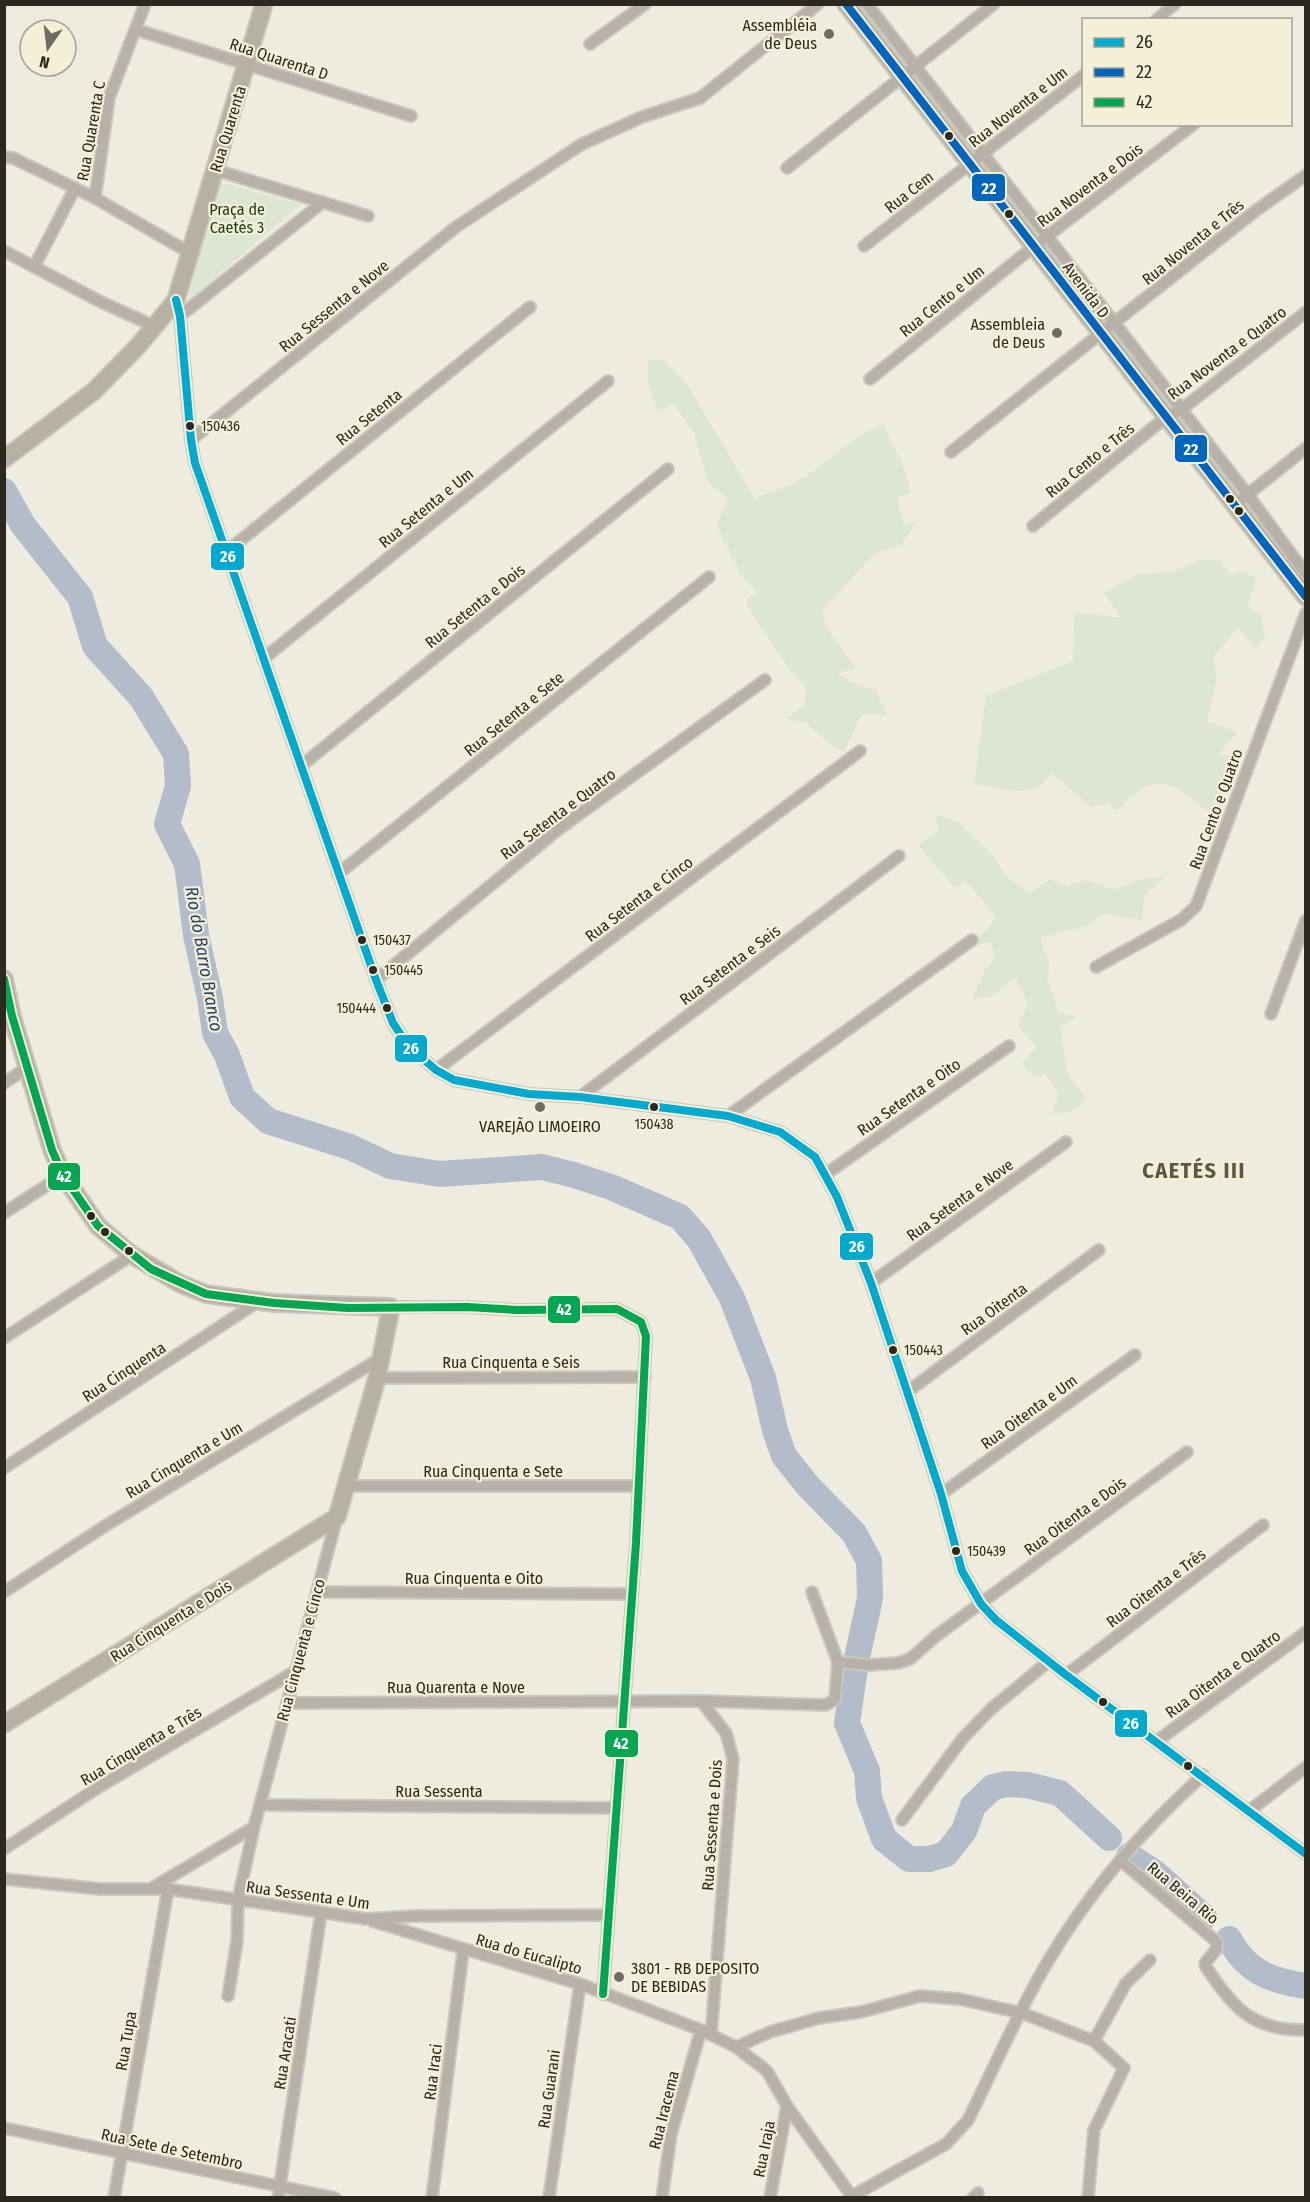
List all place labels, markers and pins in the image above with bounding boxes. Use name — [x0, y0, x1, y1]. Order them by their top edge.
place label: Assembléia de Deus — [742, 16, 817, 53]
marker: Assembléia de Deus — [822, 27, 836, 41]
unlabelled marker — [943, 130, 955, 142]
unlabelled marker — [1003, 208, 1015, 220]
place label: Assembleia de Deus — [970, 315, 1045, 352]
marker: Assembleia de Deus — [1050, 326, 1064, 340]
place label: 150436 — [201, 418, 240, 435]
marker: 150436 — [184, 420, 196, 432]
unlabelled marker — [1224, 493, 1236, 505]
unlabelled marker — [1233, 505, 1245, 517]
place label: 150437 — [373, 932, 411, 949]
marker: 150437 — [356, 934, 368, 946]
place label: 150445 — [384, 962, 423, 979]
marker: 150445 — [367, 964, 379, 976]
place label: 150444 — [336, 1000, 376, 1017]
marker: 150444 — [381, 1002, 393, 1014]
marker: VAREJÃO LIMOEIRO — [533, 1100, 547, 1114]
marker: 150438 — [648, 1101, 660, 1113]
place label: 150438 — [634, 1116, 674, 1133]
place label: VAREJÃO LIMOEIRO — [479, 1117, 601, 1136]
unlabelled marker — [85, 1210, 97, 1222]
unlabelled marker — [99, 1226, 111, 1238]
unlabelled marker — [123, 1245, 135, 1257]
place label: 150443 — [904, 1342, 943, 1359]
marker: 150443 — [887, 1344, 899, 1356]
place label: 150439 — [967, 1543, 1006, 1560]
marker: 150439 — [950, 1545, 962, 1557]
unlabelled marker — [1097, 1696, 1109, 1708]
unlabelled marker — [1182, 1760, 1194, 1772]
place label: 3801 - RB DEPOSITO DE BEBIDAS — [631, 1959, 759, 1996]
marker: 3801 - RB DEPOSITO DE BEBIDAS — [612, 1970, 626, 1984]

